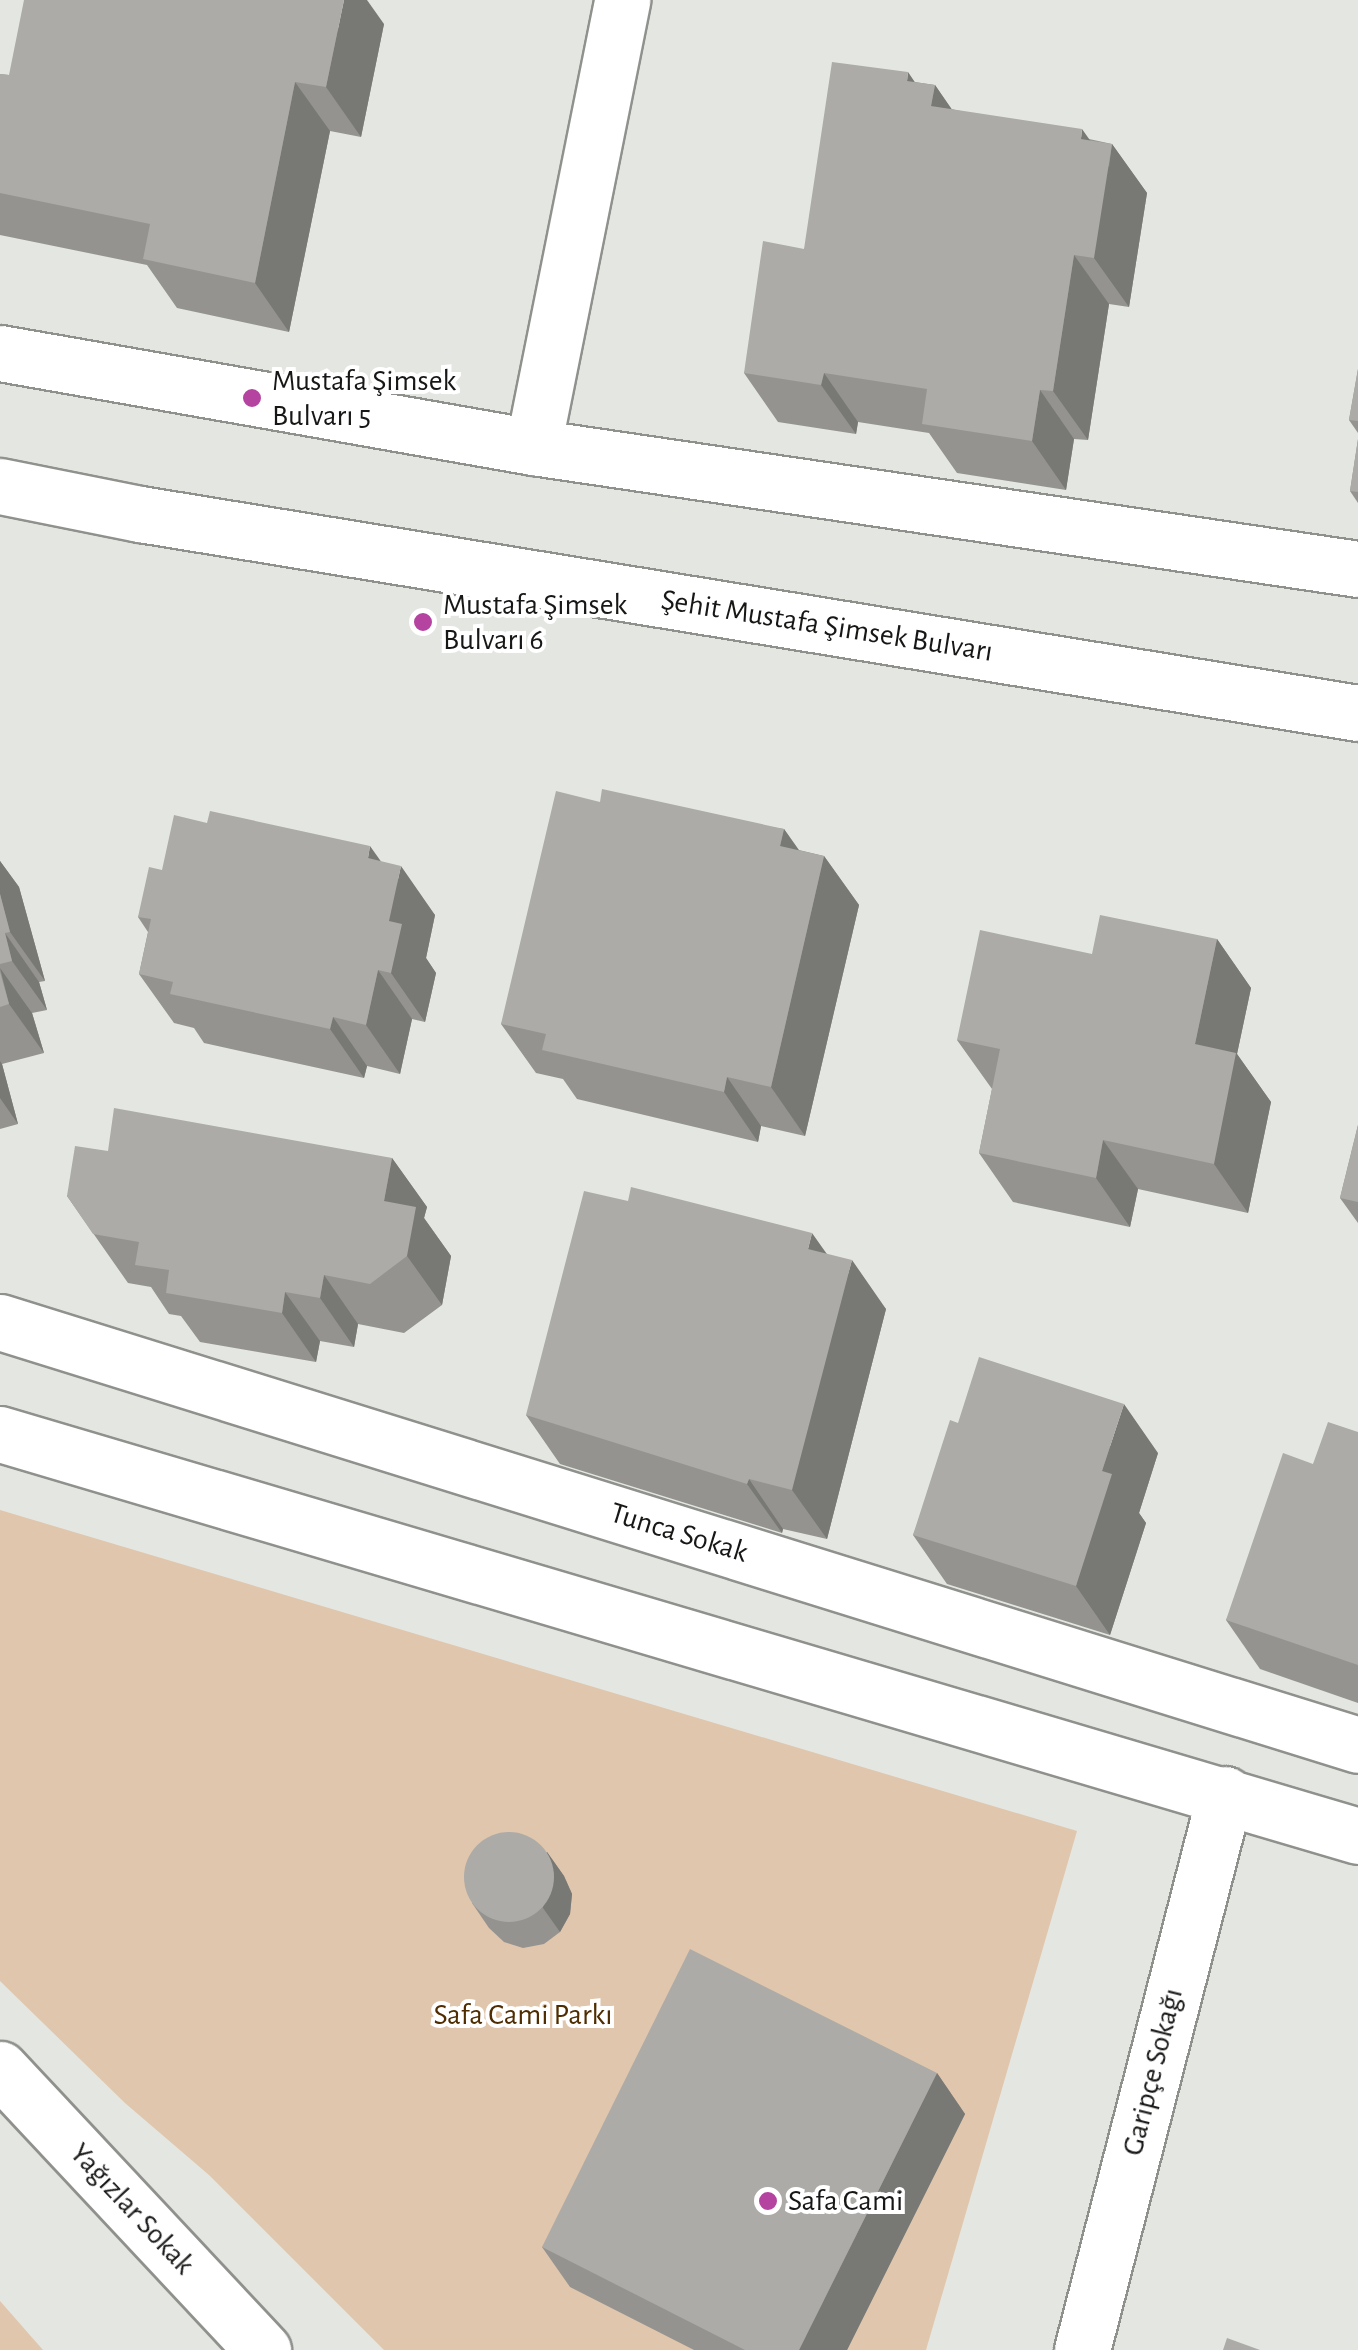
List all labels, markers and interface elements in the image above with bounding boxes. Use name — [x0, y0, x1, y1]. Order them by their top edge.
place label: Mustafa Şimsek Bulvarı 5 — [272, 363, 456, 434]
marker: Mustafa Şimsek Bulvarı 5 — [241, 387, 263, 409]
street label: Şehit Mustafa Şimsek Bulvarı — [659, 582, 995, 670]
place label: Mustafa Şimsek Bulvarı 6 — [443, 587, 627, 658]
marker: Mustafa Şimsek Bulvarı 6 — [412, 611, 434, 633]
street label: Tunca Sokak — [606, 1495, 752, 1571]
street label: Garipçe Sokağı — [1115, 1985, 1191, 2159]
park label: Safa Cami Parkı — [433, 1997, 613, 2033]
street label: Yağızlar Sokak — [62, 2136, 202, 2282]
place label: Safa Cami — [788, 2183, 903, 2219]
marker: Safa Cami — [757, 2190, 779, 2212]

